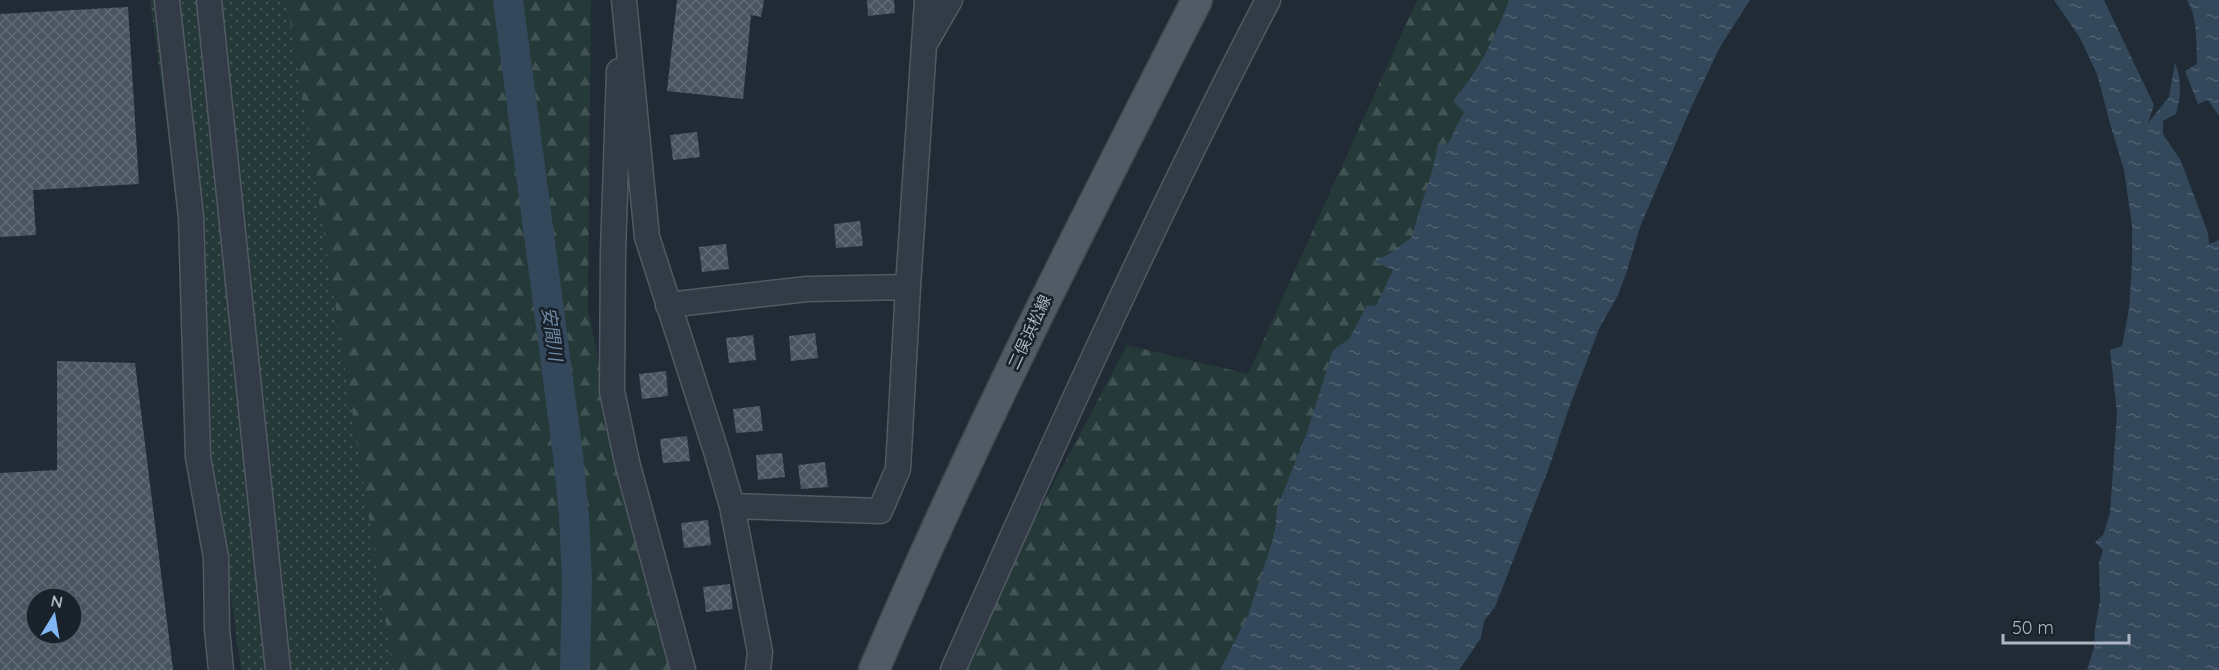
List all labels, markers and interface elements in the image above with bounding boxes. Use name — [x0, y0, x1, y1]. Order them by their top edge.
street label: 二俣浜松線 — [1003, 292, 1055, 372]
water label: 安間川 — [537, 306, 568, 364]
north arrow — [24, 586, 84, 646]
text: N — [49, 590, 65, 612]
scale bar — [2003, 607, 2129, 645]
text: 50 m — [2012, 616, 2054, 639]

